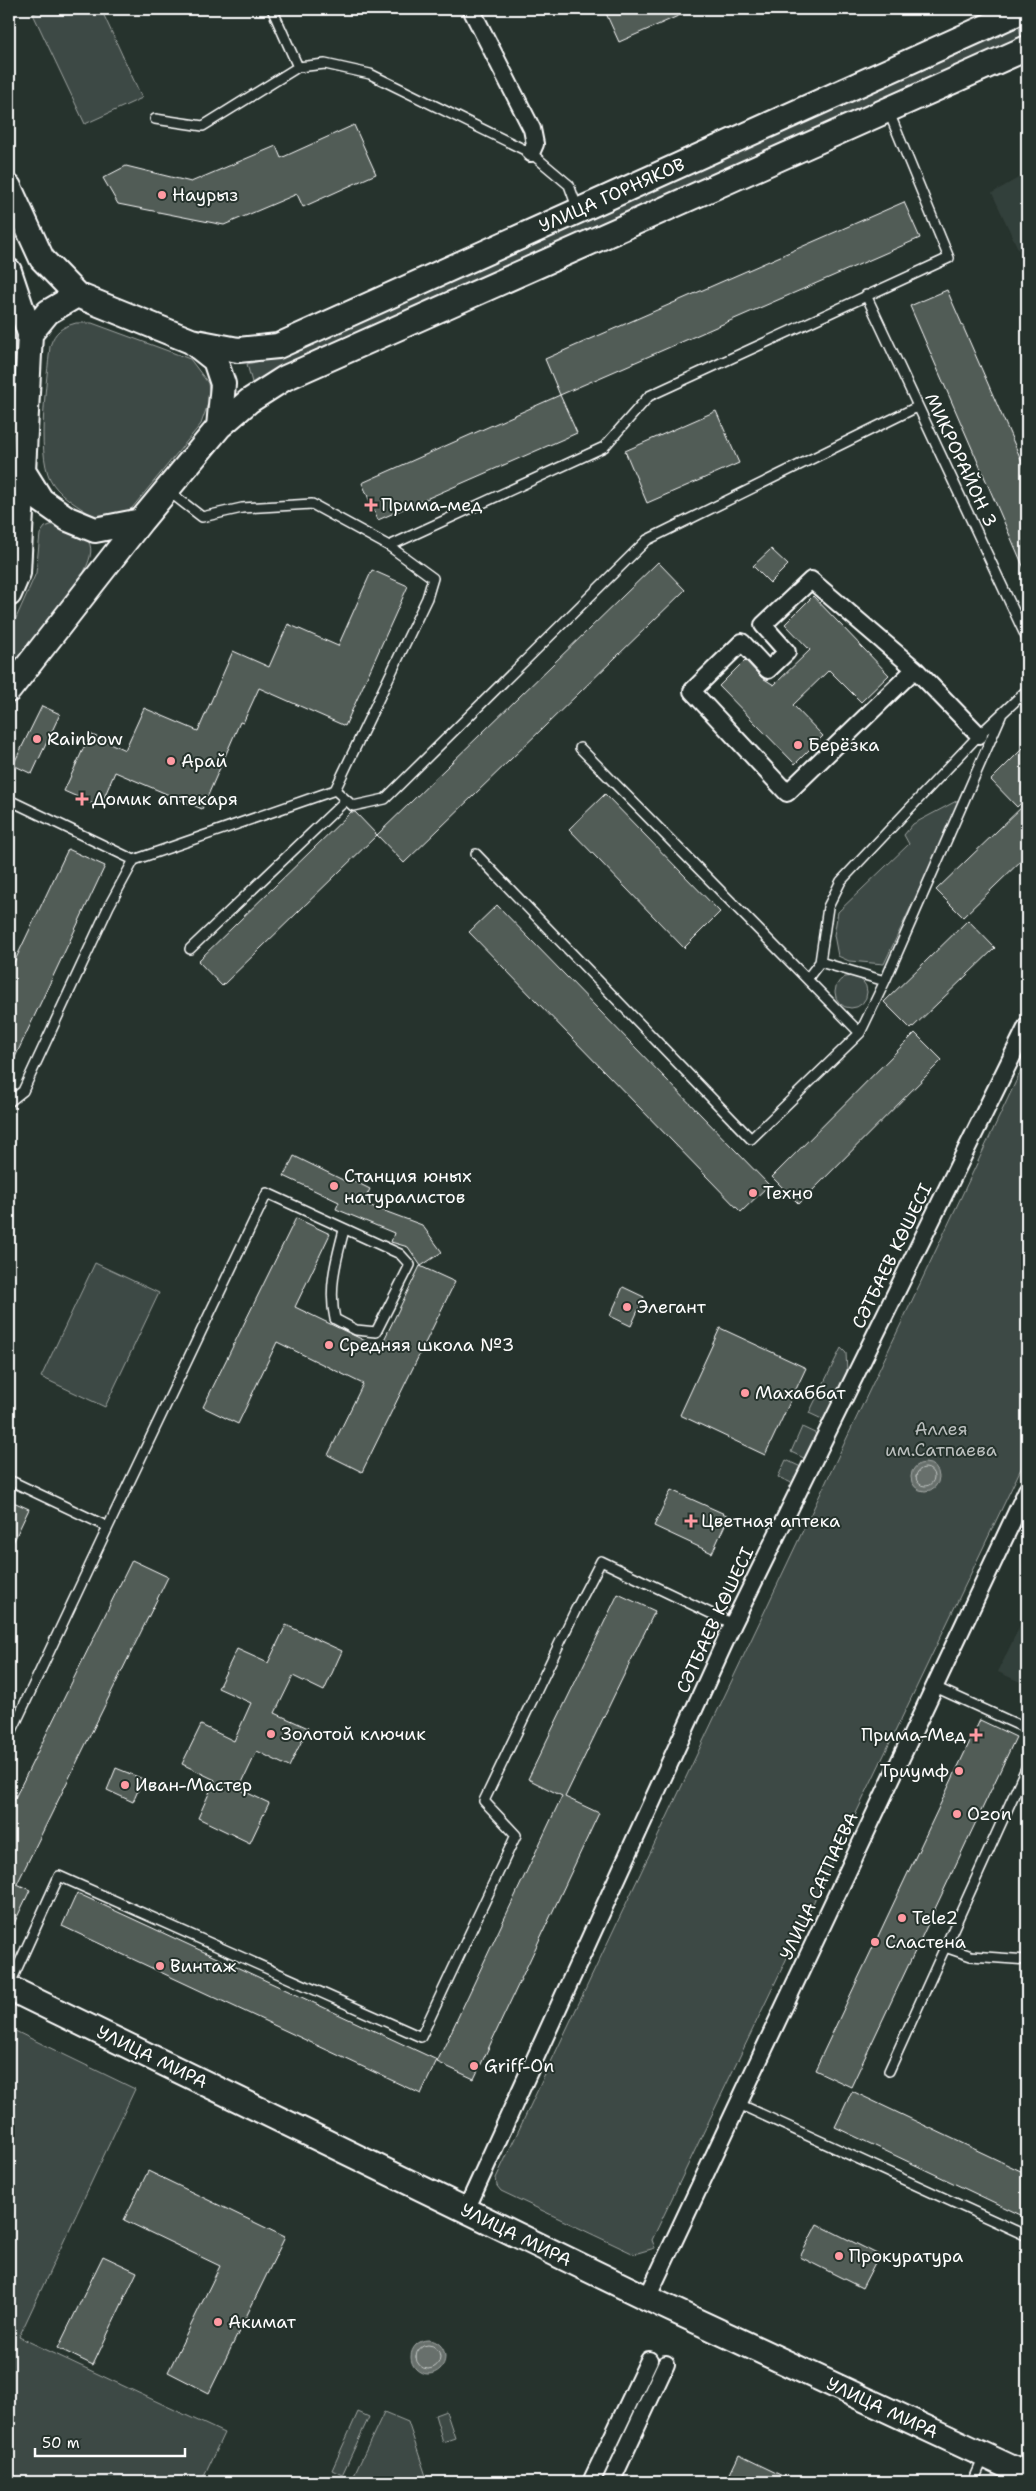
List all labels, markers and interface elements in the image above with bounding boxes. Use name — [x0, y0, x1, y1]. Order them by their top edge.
street label: УЛИЦА ГОРНЯКОВ — [535, 152, 689, 238]
place label: Наурыз — [172, 183, 238, 207]
marker: Наурыз — [156, 189, 168, 201]
street label: МИКРОРАЙОН 3 — [919, 389, 1003, 531]
place label: Прима-мед — [381, 493, 483, 517]
marker: Прима-мед — [365, 499, 377, 511]
place label: Rainbow — [47, 727, 123, 751]
marker: Rainbow — [31, 733, 43, 745]
place label: Берёзка — [808, 733, 879, 757]
marker: Берёзка — [792, 739, 804, 751]
place label: Арай — [181, 749, 227, 773]
marker: Арай — [165, 755, 177, 767]
place label: Домик аптекаря — [92, 787, 238, 811]
marker: Домик аптекаря — [76, 793, 88, 805]
place label: Станция юных натуралистов — [344, 1164, 472, 1209]
street label: СӘТБАЕВ КӨШЕСІ — [846, 1179, 938, 1333]
marker: Станция юных натуралистов — [328, 1180, 340, 1192]
place label: Техно — [763, 1181, 813, 1205]
marker: Техно — [747, 1187, 759, 1199]
place label: Элегант — [637, 1295, 707, 1319]
marker: Элегант — [621, 1301, 633, 1313]
place label: Средняя школа №3 — [339, 1333, 514, 1357]
marker: Средняя школа №3 — [323, 1339, 335, 1351]
place label: Махаббат — [755, 1381, 847, 1405]
marker: Махаббат — [739, 1387, 751, 1399]
park label: Аллея им.Сатпаева — [885, 1417, 997, 1462]
place label: Цветная аптека — [701, 1509, 840, 1533]
marker: Цветная аптека — [685, 1515, 697, 1527]
street label: СӘТБАЕВ КӨШЕСІ — [671, 1543, 759, 1697]
place label: Золотой ключик — [281, 1722, 426, 1746]
place label: Прима-Мед — [861, 1723, 967, 1747]
marker: Золотой ключик — [265, 1728, 277, 1740]
marker: Прима-Мед — [970, 1729, 982, 1741]
place label: Триумф — [880, 1759, 949, 1783]
marker: Триумф — [953, 1765, 965, 1777]
place label: Иван-Мастер — [135, 1773, 252, 1797]
marker: Иван-Мастер — [119, 1779, 131, 1791]
place label: Ozon — [967, 1802, 1012, 1826]
street label: УЛИЦА САТПАЕВА — [774, 1808, 864, 1964]
marker: Ozon — [951, 1808, 963, 1820]
place label: Tele2 — [912, 1906, 958, 1930]
marker: Tele2 — [896, 1912, 908, 1924]
place label: Сластена — [885, 1930, 966, 1954]
marker: Сластена — [869, 1936, 881, 1948]
place label: Винтаж — [170, 1954, 237, 1978]
marker: Винтаж — [154, 1960, 166, 1972]
street label: УЛИЦА МИРА — [93, 2020, 211, 2094]
place label: Griff-On — [484, 2054, 554, 2078]
marker: Griff-On — [468, 2060, 480, 2072]
street label: УЛИЦА МИРА — [457, 2198, 575, 2272]
place label: Прокуратура — [849, 2244, 963, 2268]
marker: Прокуратура — [833, 2250, 845, 2262]
place label: Акимат — [228, 2310, 297, 2334]
marker: Акимат — [212, 2316, 224, 2328]
street label: УЛИЦА МИРА — [822, 2372, 942, 2444]
scale bar — [35, 2426, 185, 2458]
text: 50 m — [42, 2433, 80, 2453]

